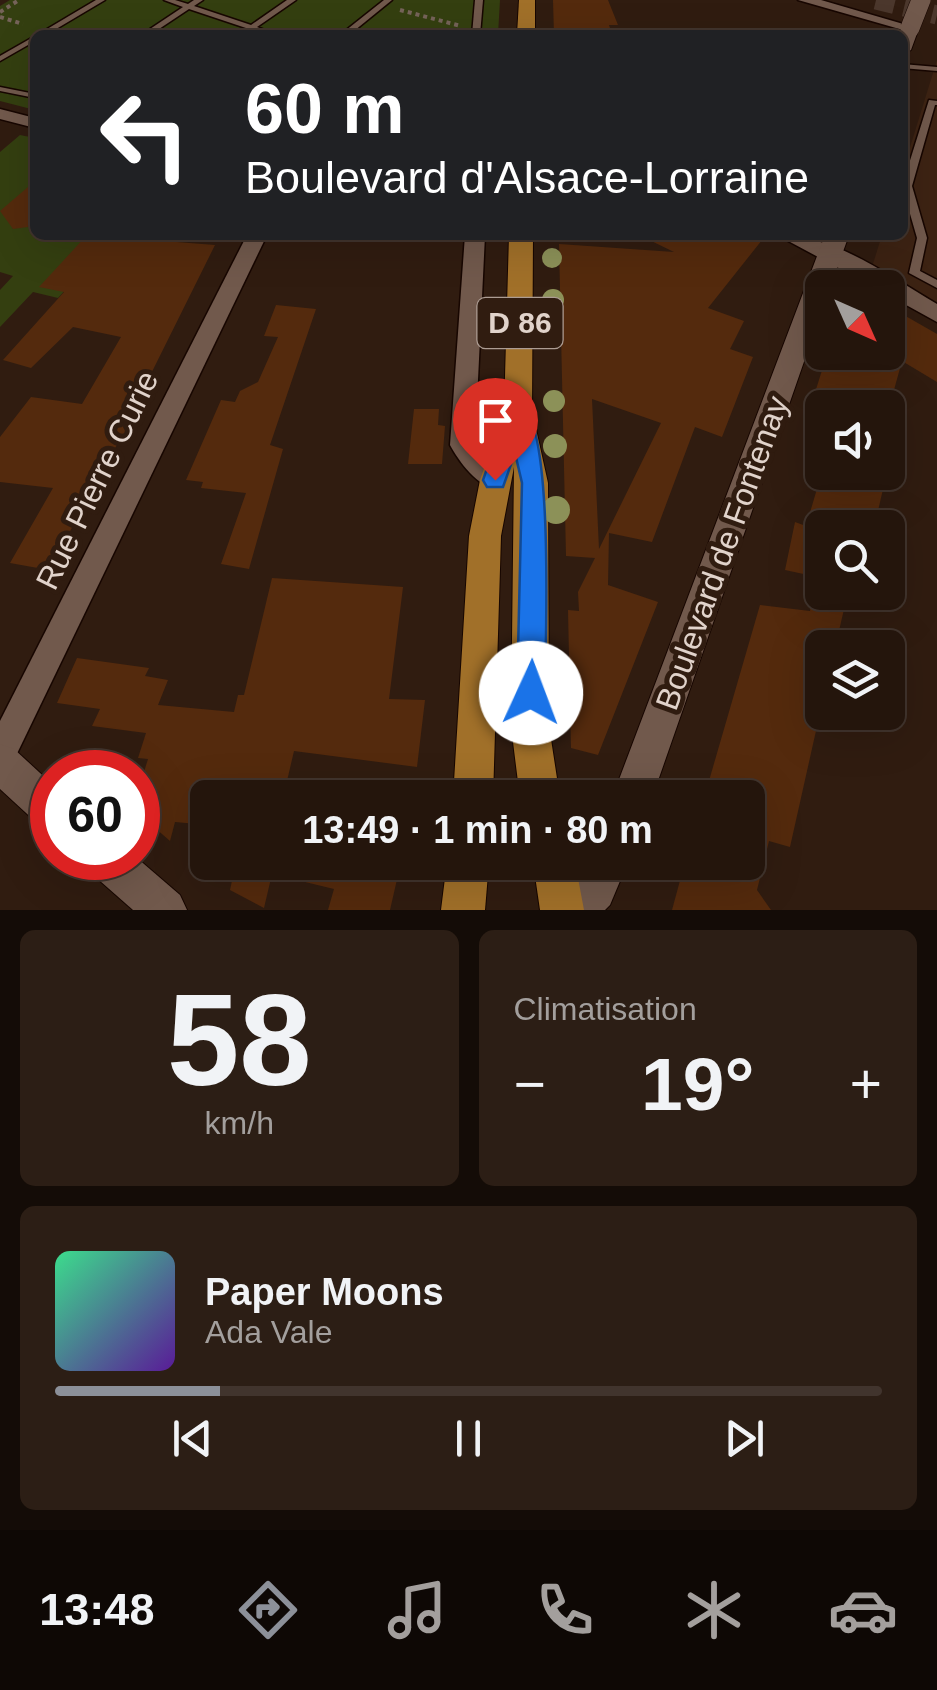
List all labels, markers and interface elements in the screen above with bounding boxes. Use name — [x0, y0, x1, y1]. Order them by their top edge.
icon: left — [80, 70, 210, 200]
text: 60 m — [245, 70, 405, 148]
text: Boulevard d'Alsace-Lorraine — [245, 152, 809, 203]
north arrow — [805, 270, 905, 370]
map controls — [805, 270, 905, 730]
road number: D 86 — [478, 298, 562, 348]
street label: Rue Pierre Curie — [29, 365, 165, 595]
pin — [453, 378, 538, 481]
button: sound — [805, 390, 905, 490]
street label: Boulevard de Fontenay — [648, 391, 796, 715]
icon: arrive — [468, 393, 523, 448]
button: search — [805, 510, 905, 610]
button: layers — [805, 630, 905, 730]
position arrow — [479, 641, 583, 745]
speed limit sign: 60 — [30, 750, 160, 880]
text: 13:49 · 1 min · 80 m — [302, 809, 653, 851]
text: 58 — [167, 967, 312, 1113]
text: Climatisation — [514, 991, 697, 1027]
text: 19° — [641, 1042, 754, 1126]
text: − — [514, 1053, 546, 1115]
text: + — [850, 1053, 882, 1115]
text: km/h — [205, 1105, 274, 1141]
text: Paper Moons — [205, 1271, 444, 1313]
text: Ada Vale — [205, 1314, 333, 1350]
icon: previous — [165, 1411, 220, 1466]
icon: pause — [441, 1411, 496, 1466]
icon: next — [717, 1411, 772, 1466]
icon: directions — [233, 1575, 303, 1645]
icon: music — [382, 1575, 452, 1645]
icon: phone — [530, 1575, 600, 1645]
icon: climate — [679, 1575, 749, 1645]
icon: car — [828, 1575, 898, 1645]
text: 13:48 — [39, 1584, 154, 1635]

